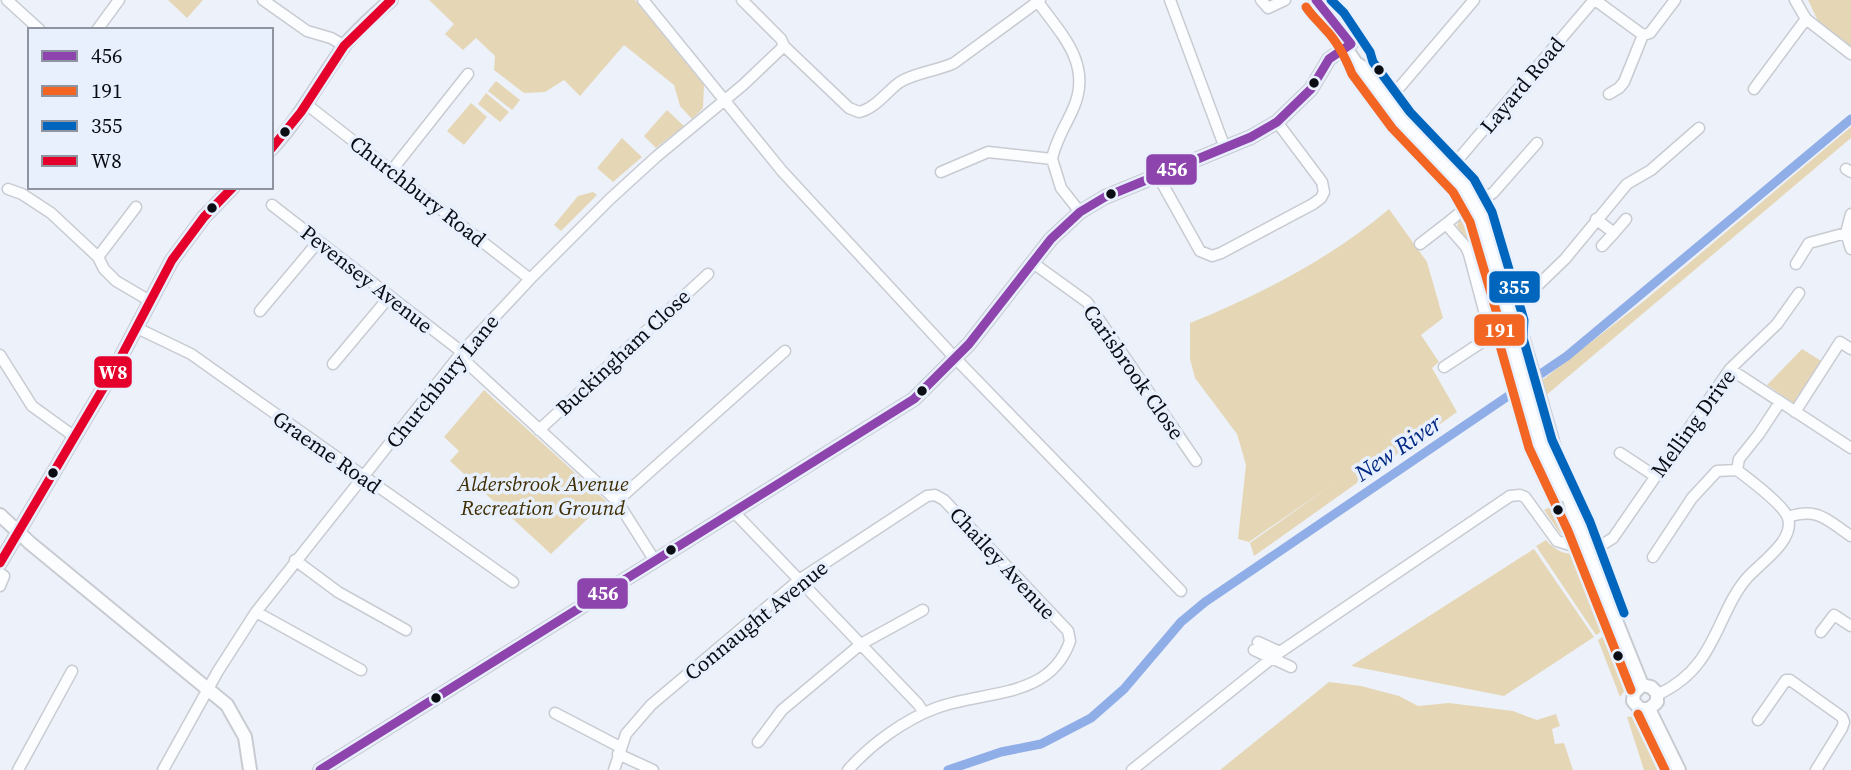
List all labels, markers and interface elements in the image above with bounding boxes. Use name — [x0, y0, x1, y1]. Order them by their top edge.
legend — [28, 28, 273, 189]
street label: Layard Road — [1473, 31, 1571, 139]
text: 456 — [91, 41, 123, 70]
unlabelled marker — [1372, 63, 1386, 77]
text: 191 — [91, 76, 123, 105]
unlabelled marker — [1307, 76, 1321, 90]
text: 355 — [91, 111, 123, 140]
unlabelled marker — [278, 125, 292, 139]
street label: Churchbury Road — [344, 129, 492, 254]
text: W8 — [91, 146, 122, 175]
line badge: 456 — [1145, 153, 1198, 186]
text: 456 — [1157, 156, 1187, 182]
unlabelled marker — [1104, 187, 1118, 201]
unlabelled marker — [205, 201, 219, 215]
street label: Pevensey Avenue — [295, 218, 439, 340]
line badge: 355 — [1488, 270, 1541, 304]
text: 355 — [1499, 274, 1529, 300]
street label: Buckingham Close — [550, 282, 696, 422]
street label: Carisbrook Close — [1077, 299, 1191, 445]
street label: Churchbury Lane — [379, 308, 505, 454]
line badge: 191 — [1473, 313, 1526, 347]
text: 191 — [1485, 317, 1515, 343]
line badge: W8 — [93, 355, 133, 389]
text: W8 — [99, 359, 127, 385]
street label: Melling Drive — [1644, 363, 1742, 483]
unlabelled marker — [915, 384, 929, 398]
street label: Graeme Road — [267, 404, 387, 500]
water label: New River — [1347, 407, 1449, 489]
unlabelled marker — [46, 466, 60, 480]
park label: Aldersbrook Avenue Recreation Ground — [456, 469, 629, 522]
street label: Chailey Avenue — [943, 500, 1063, 626]
unlabelled marker — [1551, 503, 1565, 517]
unlabelled marker — [664, 543, 678, 557]
street label: Connaught Avenue — [678, 553, 834, 687]
line badge: 456 — [576, 577, 629, 610]
text: 456 — [588, 580, 618, 606]
unlabelled marker — [1611, 649, 1625, 663]
unlabelled marker — [429, 691, 443, 705]

